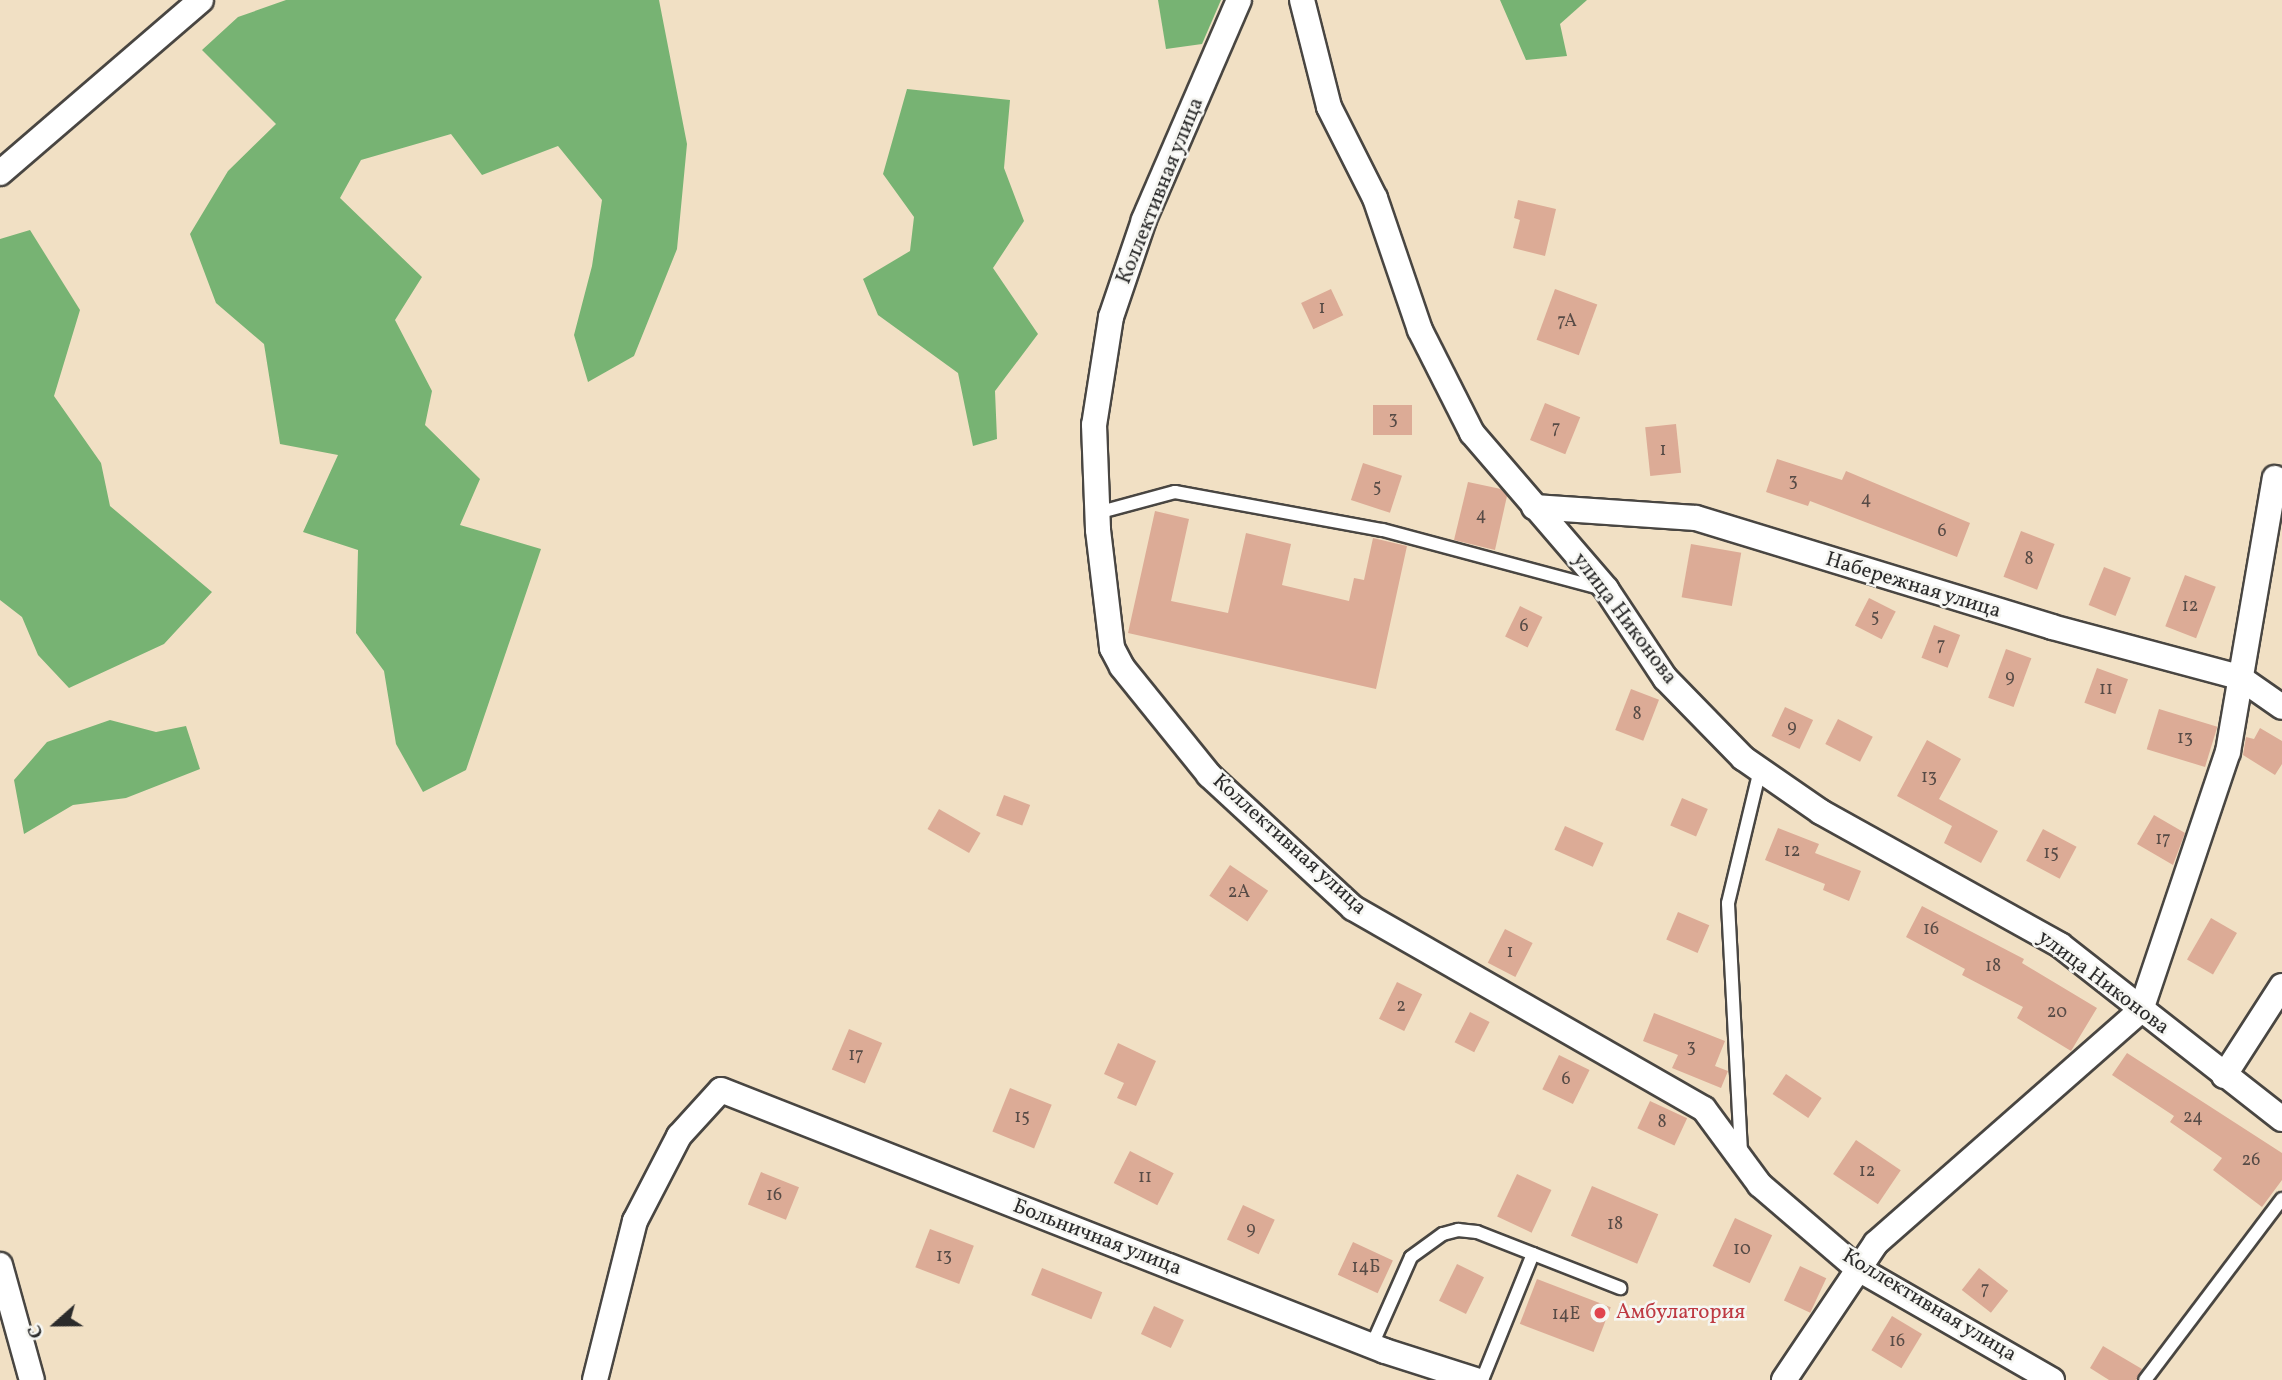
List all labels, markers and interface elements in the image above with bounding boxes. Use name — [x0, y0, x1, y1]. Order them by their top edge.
street label: Коллективная улица — [1112, 94, 1210, 288]
house number: 1 — [1319, 298, 1325, 320]
house number: 7А — [1557, 311, 1577, 333]
house number: 3 — [1388, 409, 1398, 431]
house number: 7 — [1552, 418, 1560, 440]
house number: 1 — [1660, 440, 1666, 462]
house number: 3 — [1788, 471, 1798, 493]
house number: 5 — [1373, 477, 1381, 499]
house number: 4 — [1861, 489, 1871, 511]
house number: 4 — [1476, 505, 1486, 527]
house number: 6 — [1937, 521, 1947, 543]
street label: Набережная улица — [1822, 547, 2004, 625]
street label: улица Никонова — [1566, 548, 1682, 690]
house number: 8 — [2024, 549, 2034, 571]
house number: 12 — [2182, 596, 2198, 618]
house number: 5 — [1871, 607, 1879, 629]
house number: 6 — [1519, 616, 1529, 638]
house number: 7 — [1937, 635, 1945, 657]
house number: 9 — [2005, 667, 2015, 689]
house number: 11 — [2099, 679, 2113, 701]
house number: 8 — [1632, 704, 1642, 726]
house number: 9 — [1787, 717, 1797, 739]
house number: 13 — [2177, 728, 2193, 750]
house number: 13 — [1921, 767, 1937, 789]
street label: Коллективная улица — [1206, 769, 1372, 921]
house number: 17 — [2155, 829, 2171, 851]
house number: 12 — [1784, 841, 1800, 863]
house number: 15 — [2043, 843, 2059, 865]
house number: 2А — [1228, 882, 1250, 904]
house number: 16 — [1923, 919, 1939, 941]
street label: улица Никонова — [2032, 925, 2174, 1041]
house number: 1 — [1507, 942, 1513, 964]
house number: 18 — [1985, 956, 2001, 978]
house number: 2 — [1396, 996, 1406, 1018]
house number: 20 — [2047, 1002, 2067, 1024]
house number: 3 — [1686, 1037, 1696, 1059]
house number: 17 — [848, 1045, 864, 1067]
house number: 6 — [1561, 1069, 1571, 1091]
house number: 15 — [1014, 1107, 1030, 1129]
house number: 24 — [2183, 1107, 2203, 1129]
house number: 8 — [1657, 1112, 1667, 1134]
house number: 26 — [2242, 1150, 2260, 1172]
house number: 12 — [1859, 1161, 1875, 1183]
house number: 11 — [1138, 1167, 1152, 1189]
house number: 16 — [766, 1185, 782, 1207]
street label: Больничная улица — [1009, 1194, 1185, 1282]
house number: 18 — [1607, 1214, 1623, 1236]
house number: 9 — [1246, 1219, 1256, 1241]
house number: 10 — [1733, 1239, 1751, 1261]
street label: Коллективная улица — [1837, 1244, 2021, 1368]
house number: 13 — [936, 1246, 952, 1268]
house number: 14Б — [1352, 1257, 1380, 1279]
house number: 7 — [1981, 1279, 1989, 1301]
north arrow — [21, 1289, 91, 1359]
place label: Амбулатория — [1616, 1300, 1745, 1326]
marker: Амбулатория — [1590, 1303, 1610, 1323]
house number: 14Е — [1552, 1304, 1580, 1326]
text: С — [22, 1321, 51, 1342]
house number: 16 — [1889, 1331, 1905, 1353]

